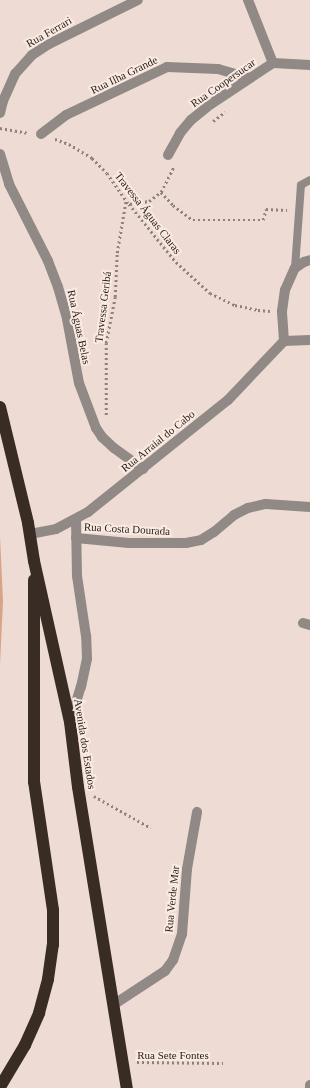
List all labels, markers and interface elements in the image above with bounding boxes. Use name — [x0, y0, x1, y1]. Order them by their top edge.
street label: Rua Ferrari — [24, 14, 74, 50]
street label: Rua Ilha Grande — [88, 53, 160, 97]
street label: Rua Coopersucar — [188, 56, 258, 110]
street label: Travessa Águas Claras — [112, 169, 184, 257]
street label: Travessa Geribá — [92, 271, 114, 343]
street label: Rua Águas Belas — [65, 289, 93, 365]
street label: Rua Arraial do Cabo — [118, 407, 198, 475]
street label: Rua Costa Dourada — [84, 520, 170, 538]
street label: Avenida dos Estados — [71, 698, 99, 790]
street label: Rua Verde Mar — [162, 865, 182, 933]
street label: Rua Sete Fontes — [137, 1048, 209, 1062]

